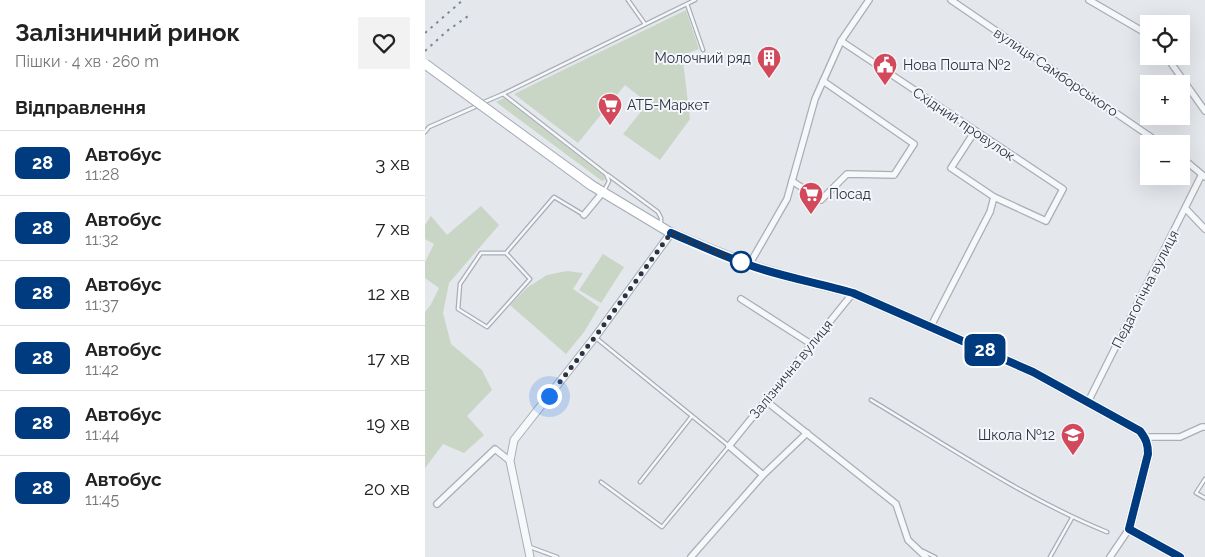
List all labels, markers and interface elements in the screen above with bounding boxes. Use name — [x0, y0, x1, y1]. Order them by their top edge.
map controls — [1140, 15, 1190, 185]
button: locate — [1140, 15, 1190, 65]
button: heart — [358, 17, 410, 69]
text: Залізничний ринок — [15, 18, 240, 47]
street label: вулиця Самборського — [991, 24, 1121, 120]
building icon: Молочний ряд — [756, 45, 782, 79]
place label: Молочний ряд — [655, 50, 751, 66]
text: Пішки · 4 хв · 260 m — [15, 52, 159, 71]
public building icon: Нова Пошта №2 — [872, 52, 898, 86]
place label: Нова Пошта №2 — [903, 57, 1011, 73]
button: + — [1140, 75, 1190, 125]
street label: Східний провулок — [910, 84, 1018, 164]
supermarket icon: АТБ-Маркет — [597, 92, 623, 126]
text: Відправлення — [15, 96, 146, 118]
place label: АТБ-Маркет — [627, 97, 710, 113]
button: − — [1140, 135, 1190, 185]
text: Автобус — [85, 143, 162, 165]
text: 28 — [32, 152, 53, 173]
text: 3 хв — [375, 152, 410, 174]
text: 11:28 — [85, 165, 120, 184]
supermarket icon: Посад — [798, 181, 824, 215]
place label: Посад — [829, 186, 871, 202]
text: Автобус — [85, 208, 162, 230]
text: 28 — [32, 217, 53, 238]
text: 7 хв — [375, 217, 410, 239]
street label: Педагогічна вулиця — [1108, 227, 1182, 351]
text: 11:32 — [85, 230, 119, 249]
unlabelled marker — [730, 251, 752, 273]
text: Автобус — [85, 273, 162, 295]
text: 28 — [32, 282, 53, 303]
text: 12 хв — [367, 282, 410, 304]
text: 11:37 — [85, 295, 119, 314]
street label: Залізнична вулиця — [746, 316, 836, 422]
line badge: 28 — [963, 334, 1007, 366]
text: Автобус — [85, 338, 162, 360]
text: 28 — [974, 339, 996, 360]
text: 28 — [32, 347, 53, 368]
text: 17 хв — [367, 347, 410, 369]
text: 11:42 — [85, 360, 119, 379]
your location — [537, 384, 562, 409]
text: Автобус — [85, 403, 162, 425]
text: 28 — [32, 412, 53, 433]
text: 19 хв — [366, 412, 410, 434]
school or university icon: Школа №12 — [1060, 422, 1086, 456]
text: 11:44 — [85, 425, 119, 444]
place label: Школа №12 — [978, 427, 1055, 443]
text: Автобус — [85, 468, 162, 490]
text: 28 — [32, 477, 53, 498]
text: 20 хв — [364, 477, 410, 499]
text: 11:45 — [85, 490, 119, 509]

